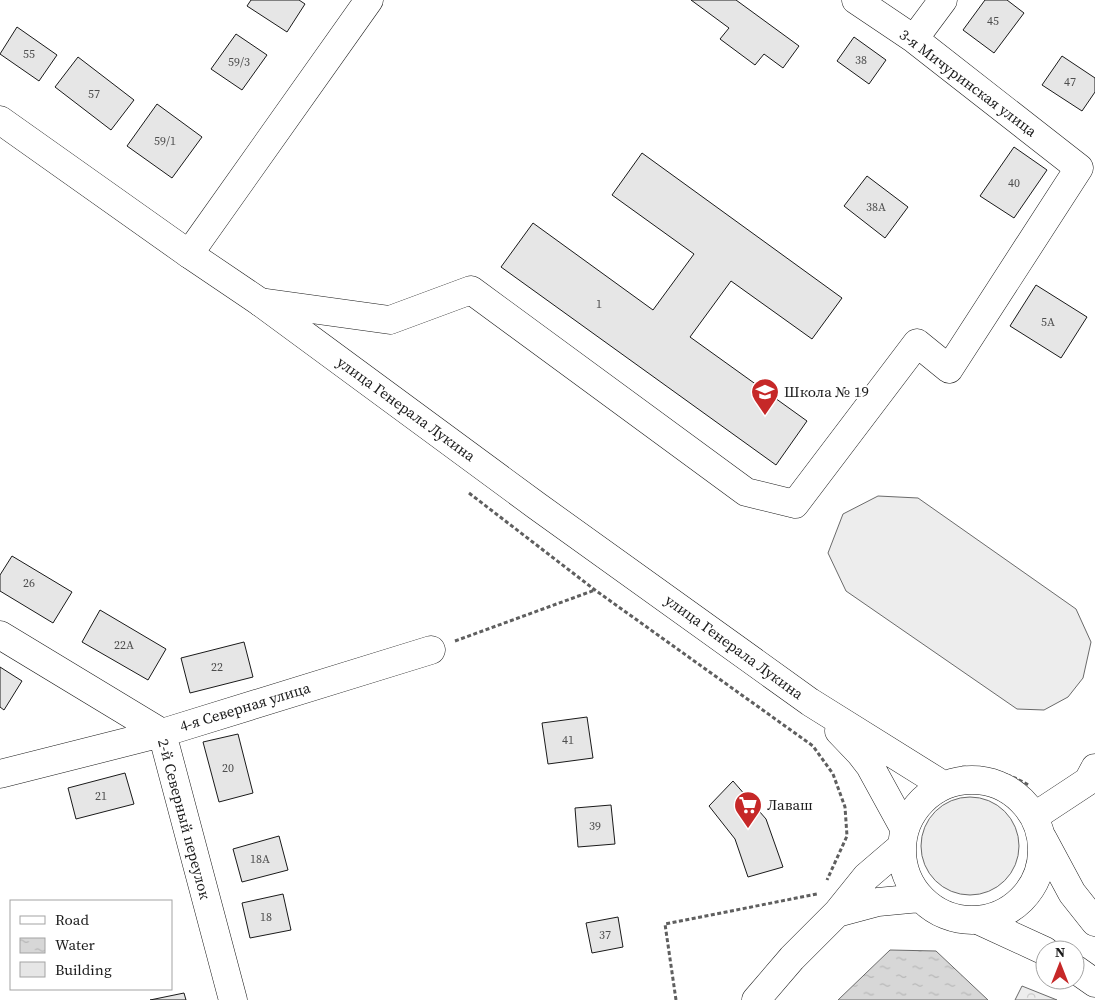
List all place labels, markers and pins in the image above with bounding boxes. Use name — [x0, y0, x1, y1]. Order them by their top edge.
school or university icon: Школа № 19 — [750, 377, 780, 416]
place label: Школа № 19 — [784, 381, 869, 402]
supermarket icon: Лаваш — [733, 790, 763, 829]
place label: Лаваш — [767, 794, 813, 815]

